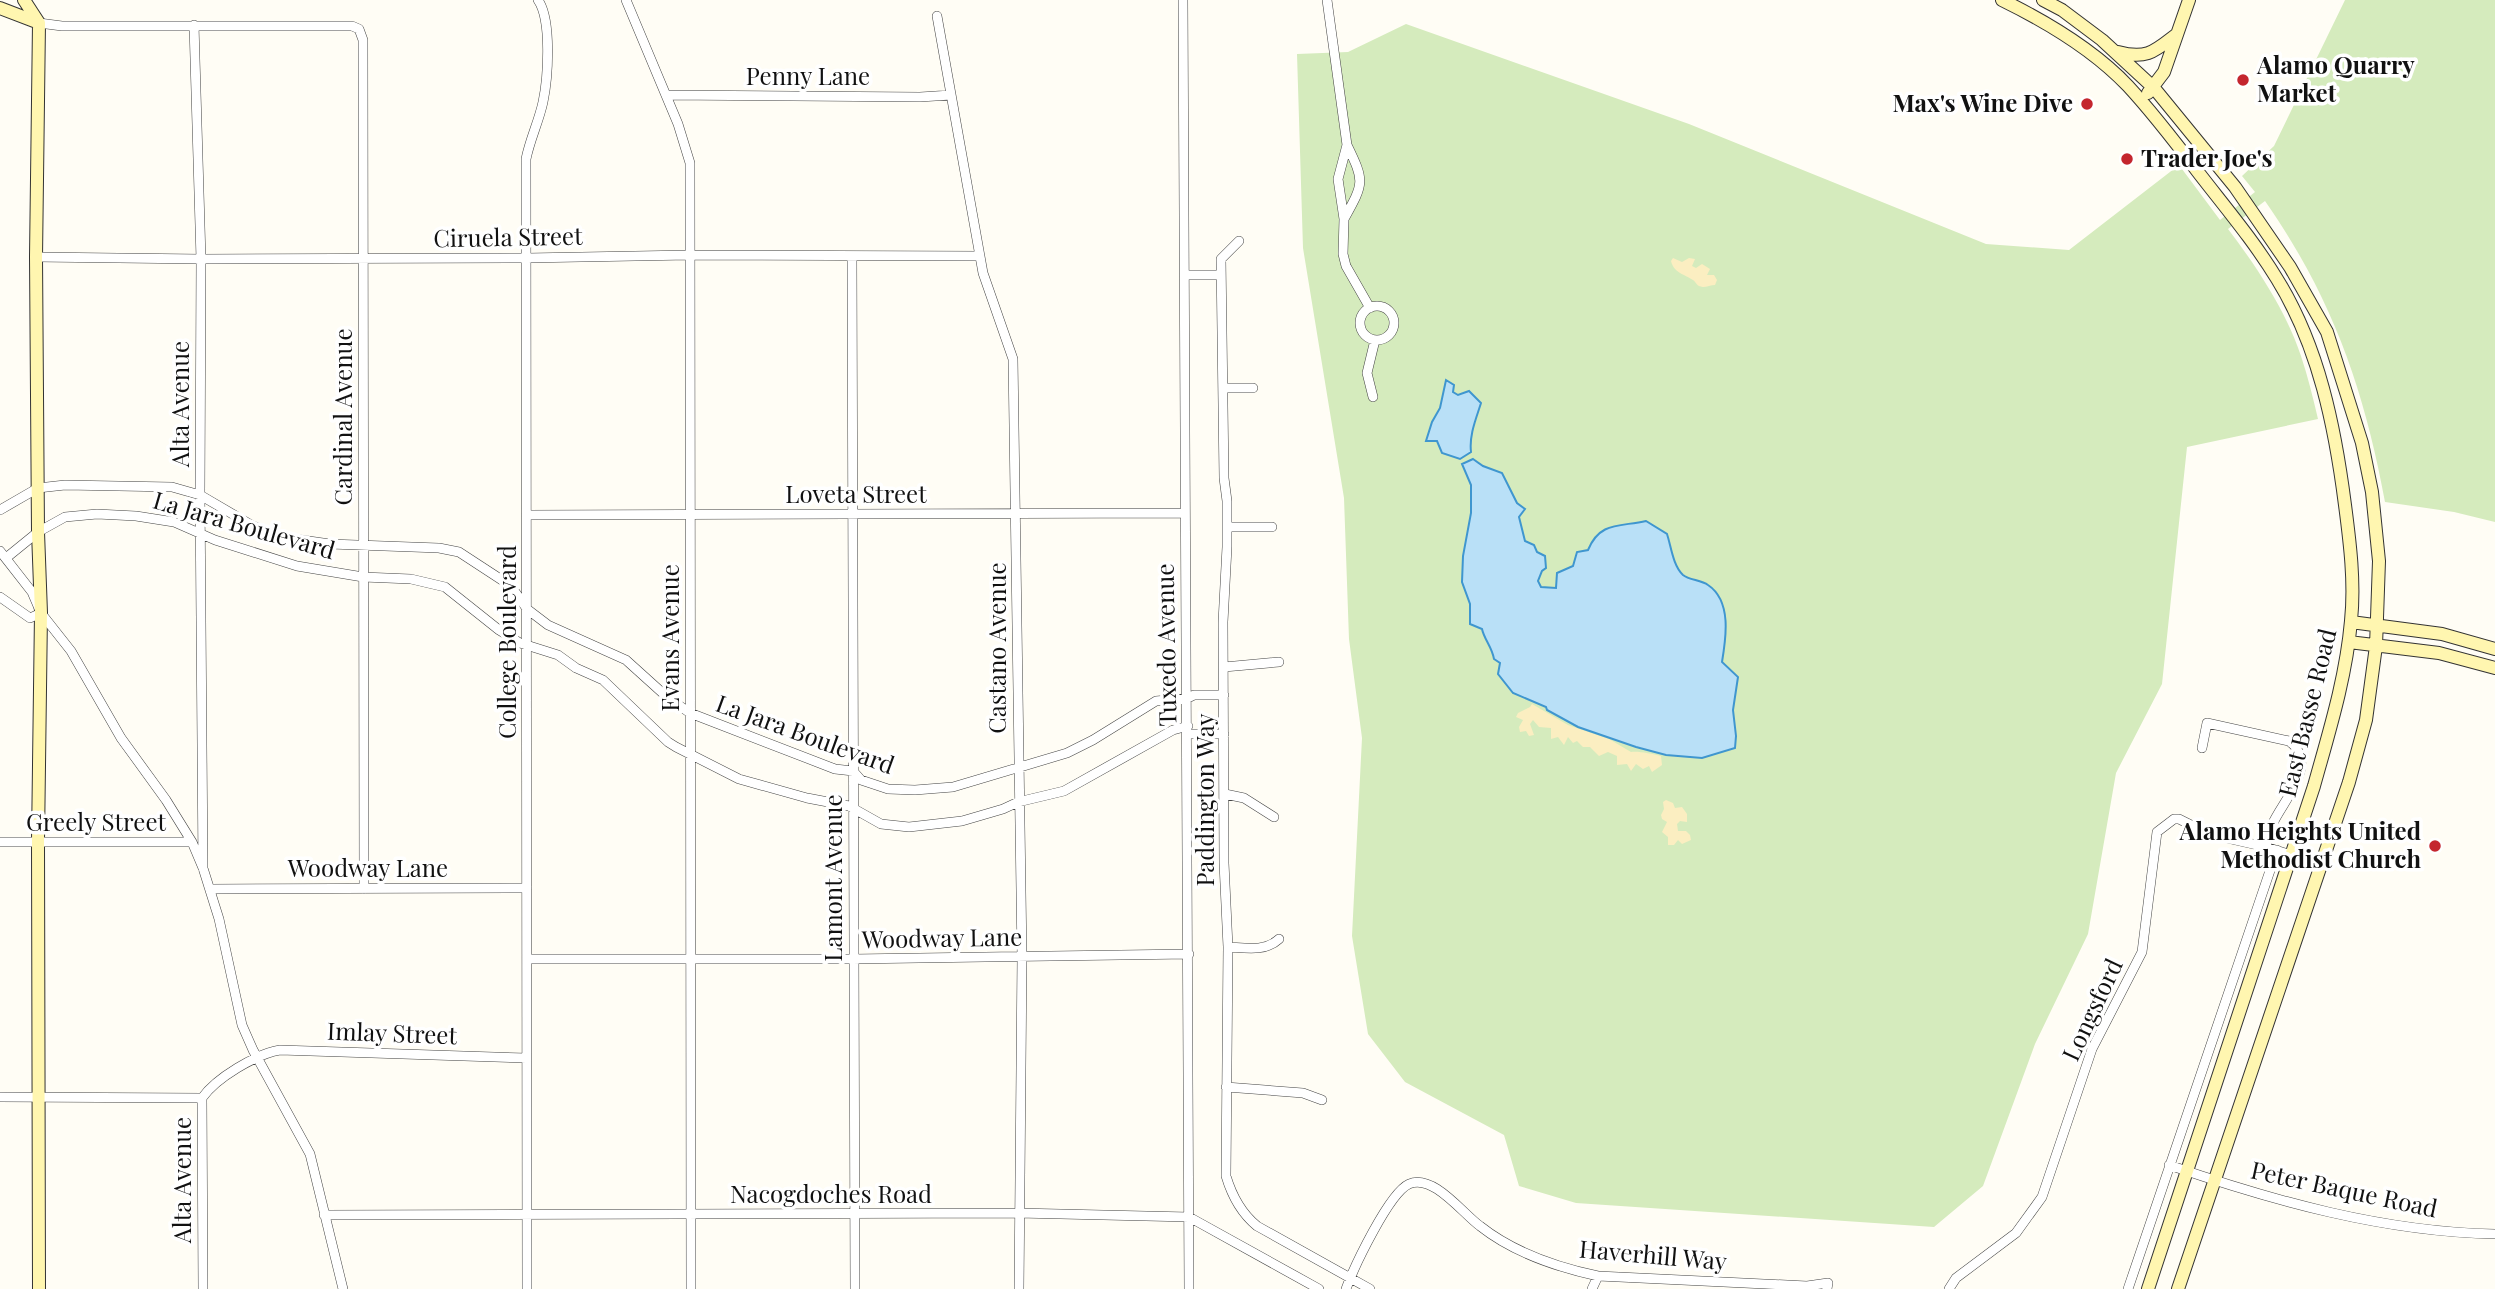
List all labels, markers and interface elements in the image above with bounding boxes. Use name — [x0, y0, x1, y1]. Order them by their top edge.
place label: Alamo Quarry Market — [2256, 48, 2415, 108]
street label: Penny Lane — [746, 59, 870, 91]
marker: Alamo Quarry Market — [2235, 72, 2251, 88]
place label: Max's Wine Dive — [1892, 86, 2073, 118]
marker: Max's Wine Dive — [2079, 96, 2095, 112]
place label: Trader Joe's — [2141, 141, 2273, 173]
marker: Trader Joe's — [2119, 151, 2135, 167]
street label: Ciruela Street — [433, 219, 583, 253]
street label: Cardinal Avenue — [326, 328, 358, 506]
street label: Alta Avenue — [163, 341, 195, 468]
street label: Loveta Street — [785, 477, 927, 509]
street label: La Jara Boulevard — [150, 483, 339, 565]
street label: College Boulevard — [490, 545, 522, 739]
street label: Castano Avenue — [980, 562, 1012, 734]
street label: Tuxedo Avenue — [1148, 563, 1182, 727]
street label: Evans Avenue — [653, 564, 685, 712]
street label: East Basse Road — [2270, 625, 2342, 800]
street label: La Jara Boulevard — [712, 686, 899, 780]
street label: Paddington Way — [1188, 713, 1220, 887]
street label: Lamont Avenue — [816, 794, 848, 962]
street label: Greely Street — [26, 805, 167, 837]
place label: Alamo Heights United Methodist Church — [2179, 814, 2421, 874]
marker: Alamo Heights United Methodist Church — [2427, 838, 2443, 854]
street label: Woodway Lane — [287, 851, 448, 883]
street label: Woodway Lane — [860, 920, 1022, 954]
street label: Longsford — [2054, 953, 2129, 1066]
street label: Imlay Street — [327, 1014, 458, 1050]
street label: Alta Avenue — [165, 1117, 197, 1244]
street label: Peter Baque Road — [2248, 1153, 2441, 1223]
street label: Nacogdoches Road — [730, 1177, 932, 1209]
street label: Haverhill Way — [1578, 1232, 1728, 1276]

